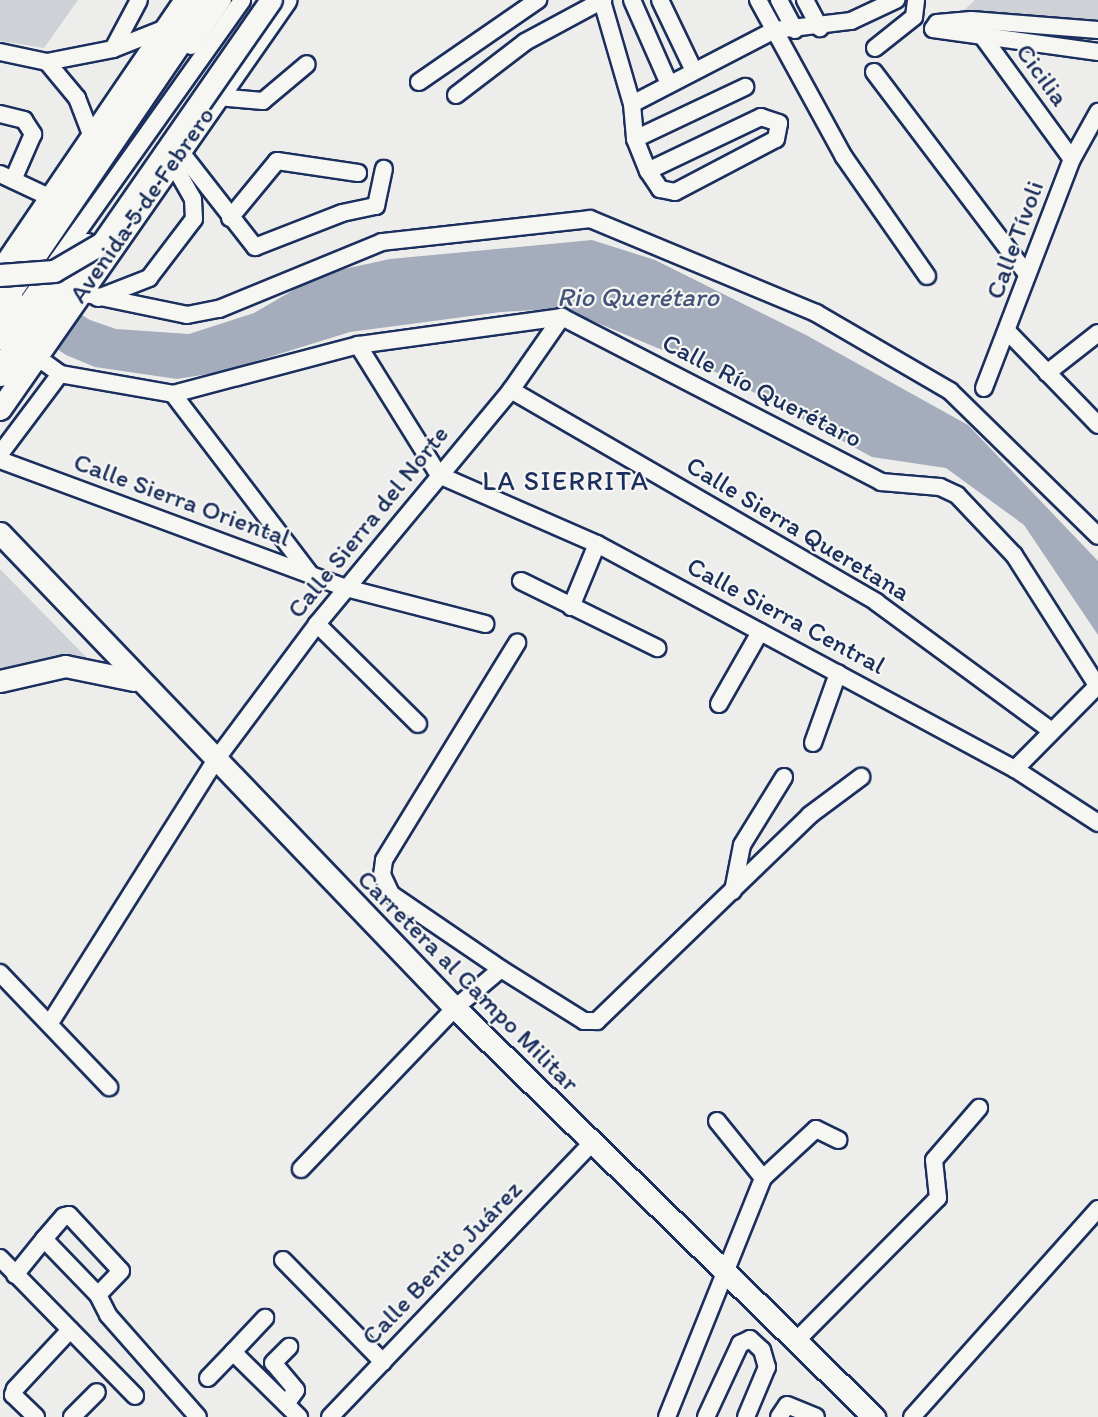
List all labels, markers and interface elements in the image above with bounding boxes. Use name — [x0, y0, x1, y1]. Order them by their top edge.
street label: Cicilia — [1009, 38, 1075, 112]
street label: Avenida 5 de Febrero — [63, 102, 221, 308]
street label: Calle Tívoli — [979, 177, 1051, 303]
water label: Rio Querétaro — [557, 281, 719, 313]
street label: Calle Río Querétaro — [657, 327, 867, 455]
street label: Calle Sierra del Norte — [281, 419, 455, 625]
street label: Calle Sierra Oriental — [69, 446, 295, 554]
street label: Calle Sierra Queretana — [680, 450, 916, 608]
district label: LA SIERRITA — [482, 465, 650, 497]
street label: Calle Sierra Central — [681, 551, 891, 681]
street label: Carretera al Campo Militar — [351, 864, 585, 1098]
street label: Calle Benito Juárez — [355, 1174, 529, 1352]

